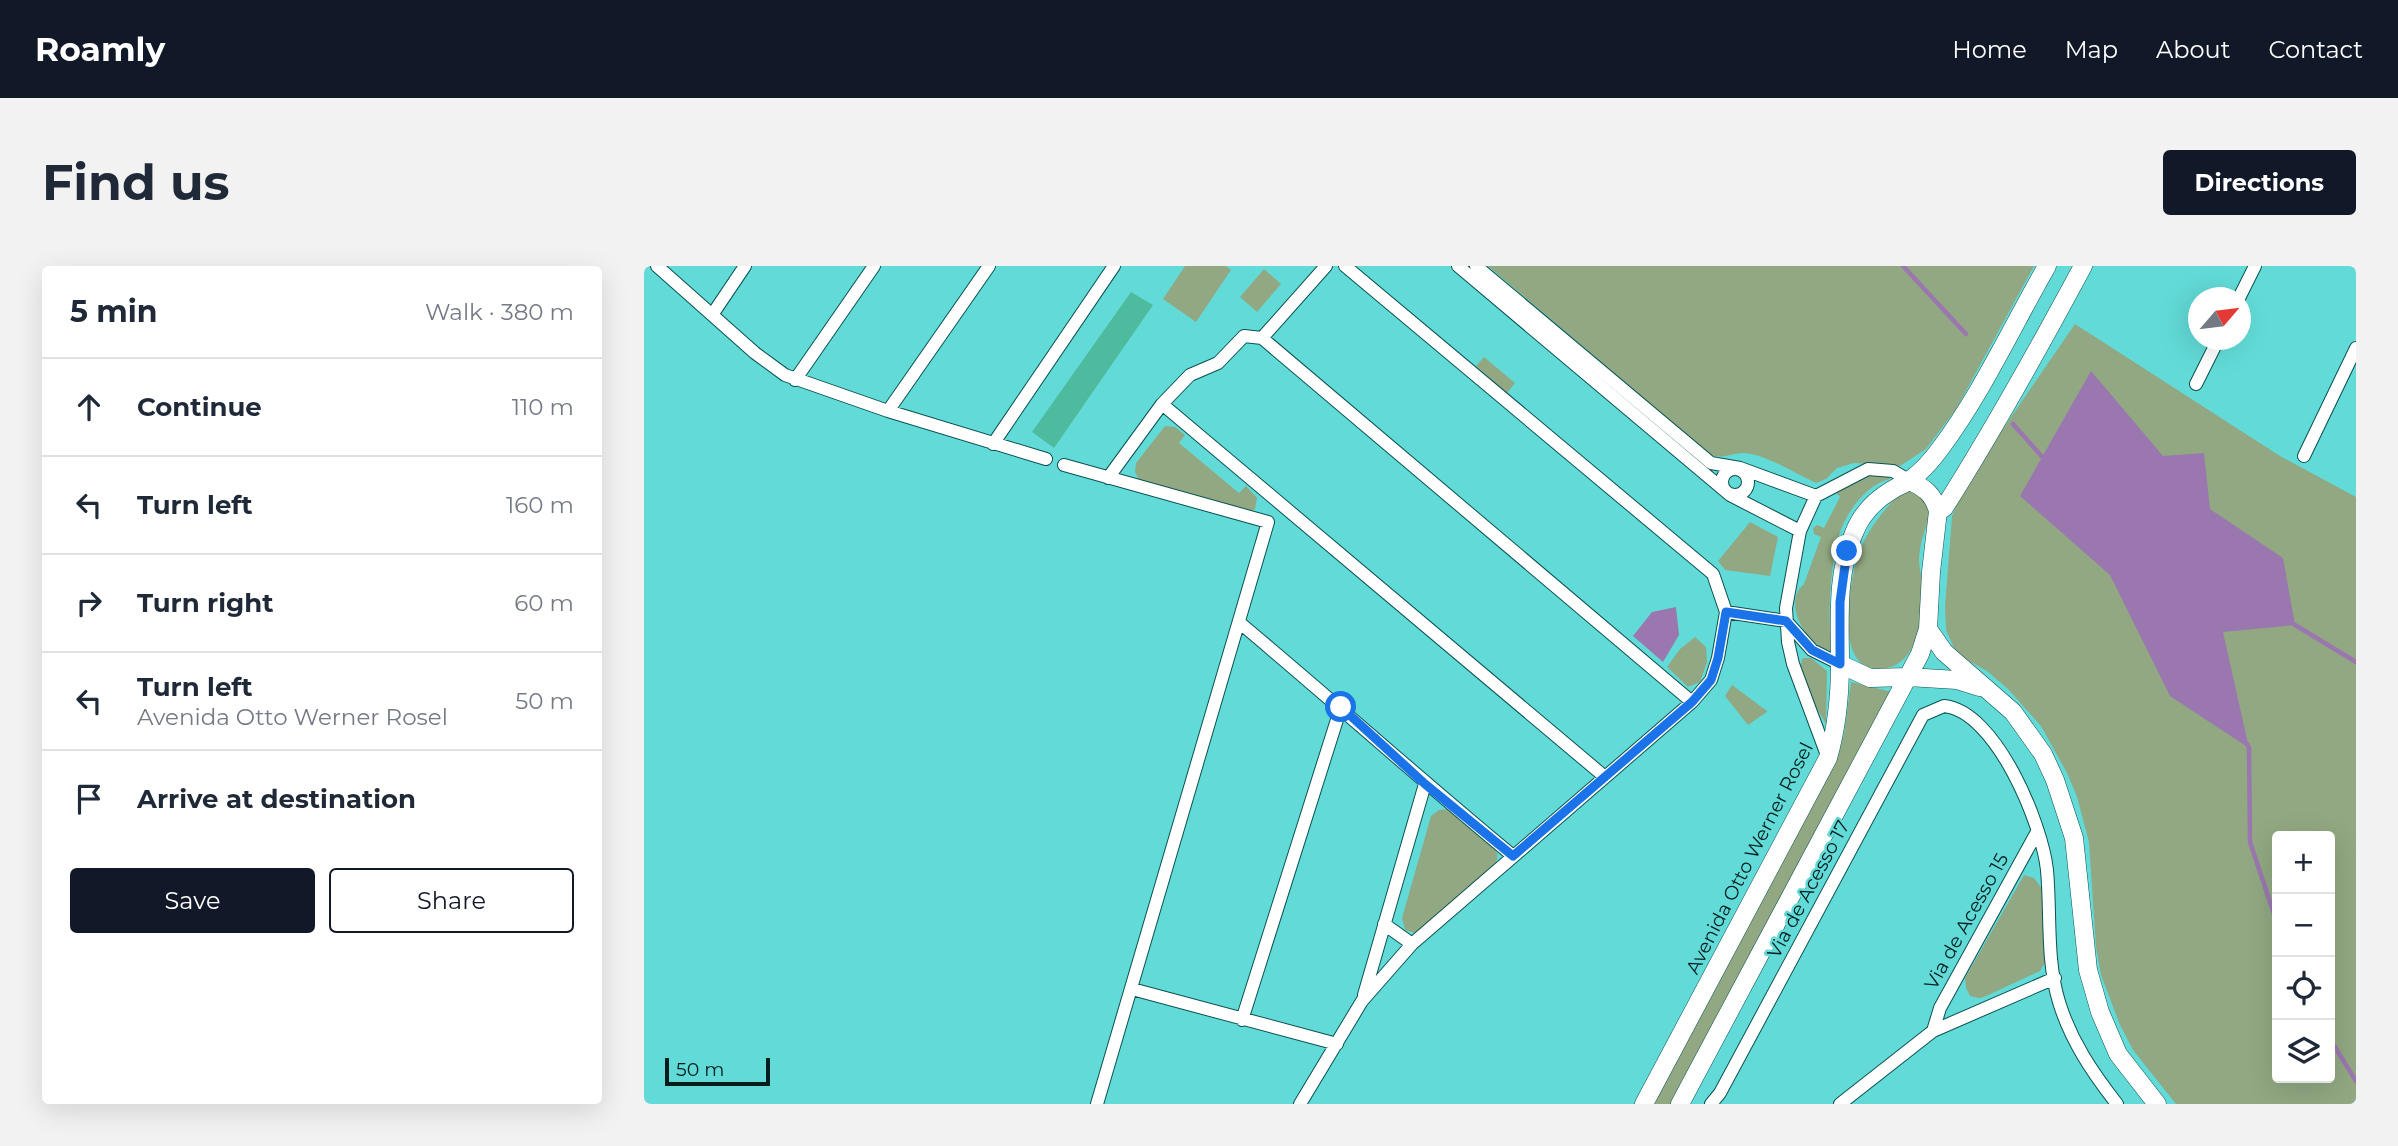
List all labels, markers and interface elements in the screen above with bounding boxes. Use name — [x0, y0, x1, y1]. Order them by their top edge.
text: Roamly — [35, 29, 165, 69]
text: Home — [1952, 35, 2027, 64]
text: Map — [2065, 35, 2118, 64]
text: About — [2156, 35, 2230, 64]
text: Contact — [2268, 35, 2363, 64]
button: Directions — [2163, 150, 2356, 215]
text: Find us — [42, 153, 230, 212]
north arrow — [2188, 287, 2251, 350]
text: 5 min — [70, 293, 158, 330]
text: Walk · 380 m — [425, 298, 574, 326]
icon: ahead — [70, 388, 108, 426]
text: Continue — [137, 391, 262, 423]
text: 110 m — [512, 393, 574, 421]
icon: left — [70, 486, 108, 524]
text: Turn left — [137, 489, 253, 521]
text: 160 m — [506, 491, 574, 519]
route end — [1831, 535, 1862, 566]
icon: right — [70, 584, 108, 622]
text: Turn right — [137, 587, 273, 619]
text: 60 m — [514, 589, 574, 617]
text: Turn left — [137, 671, 253, 703]
icon: left — [70, 682, 108, 720]
text: 50 m — [515, 687, 574, 715]
route start — [1325, 691, 1356, 722]
text: Avenida Otto Werner Rosel — [137, 703, 448, 731]
street label: Avenida Otto Werner Rosel — [1681, 739, 1818, 978]
icon: arrive — [70, 780, 108, 818]
text: Arrive at destination — [137, 783, 416, 815]
street label: Via de Acesso 17 — [1762, 816, 1854, 962]
map controls — [2272, 831, 2335, 1083]
button: + — [2272, 831, 2335, 894]
street label: Via de Acesso 15 — [1919, 849, 2013, 993]
button: Save — [70, 868, 315, 933]
button: Share — [329, 868, 574, 933]
button: − — [2272, 894, 2335, 957]
button: locate — [2272, 957, 2335, 1020]
button: layers — [2272, 1020, 2335, 1083]
scale bar — [665, 1055, 770, 1087]
text: 50 m — [676, 1058, 724, 1081]

